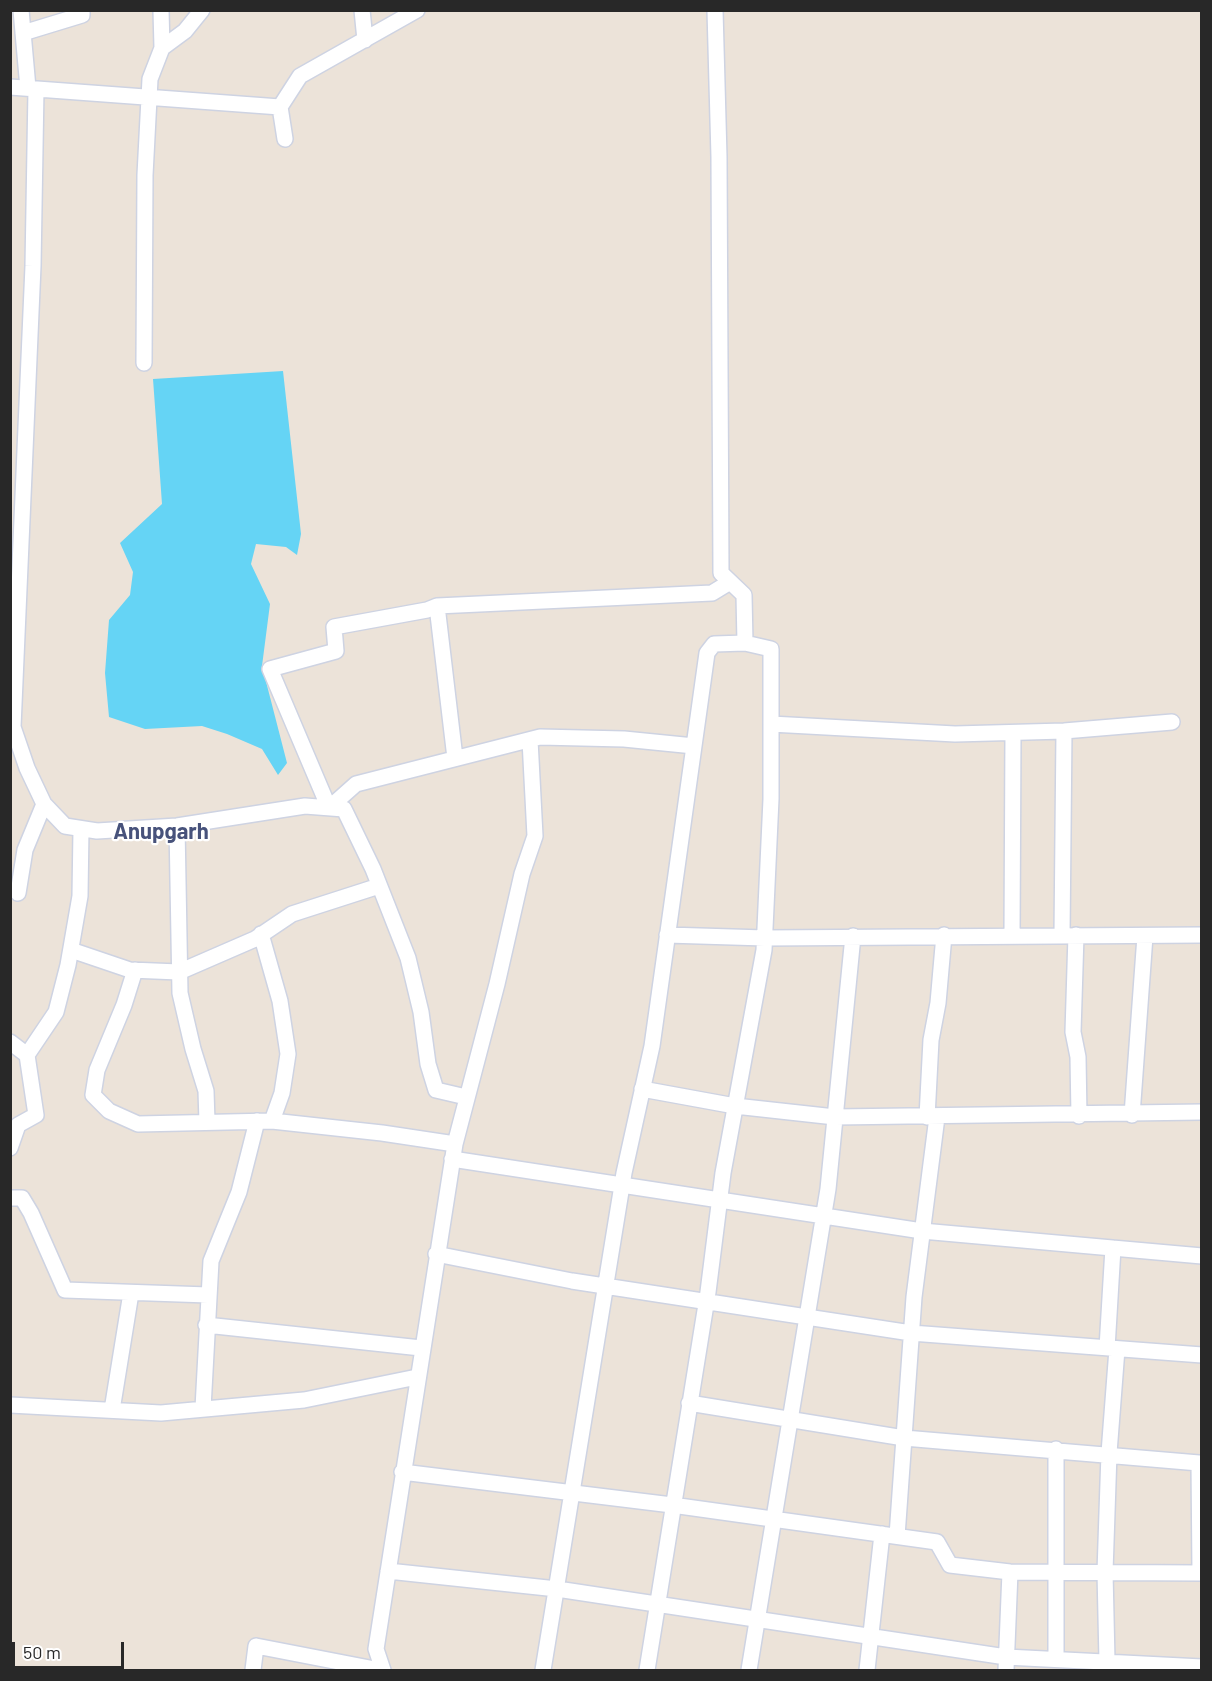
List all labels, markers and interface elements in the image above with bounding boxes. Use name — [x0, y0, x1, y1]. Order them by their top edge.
district label: Anupgarh — [113, 819, 209, 845]
scale bar — [15, 1630, 128, 1668]
text: 50 m — [23, 1641, 61, 1663]

